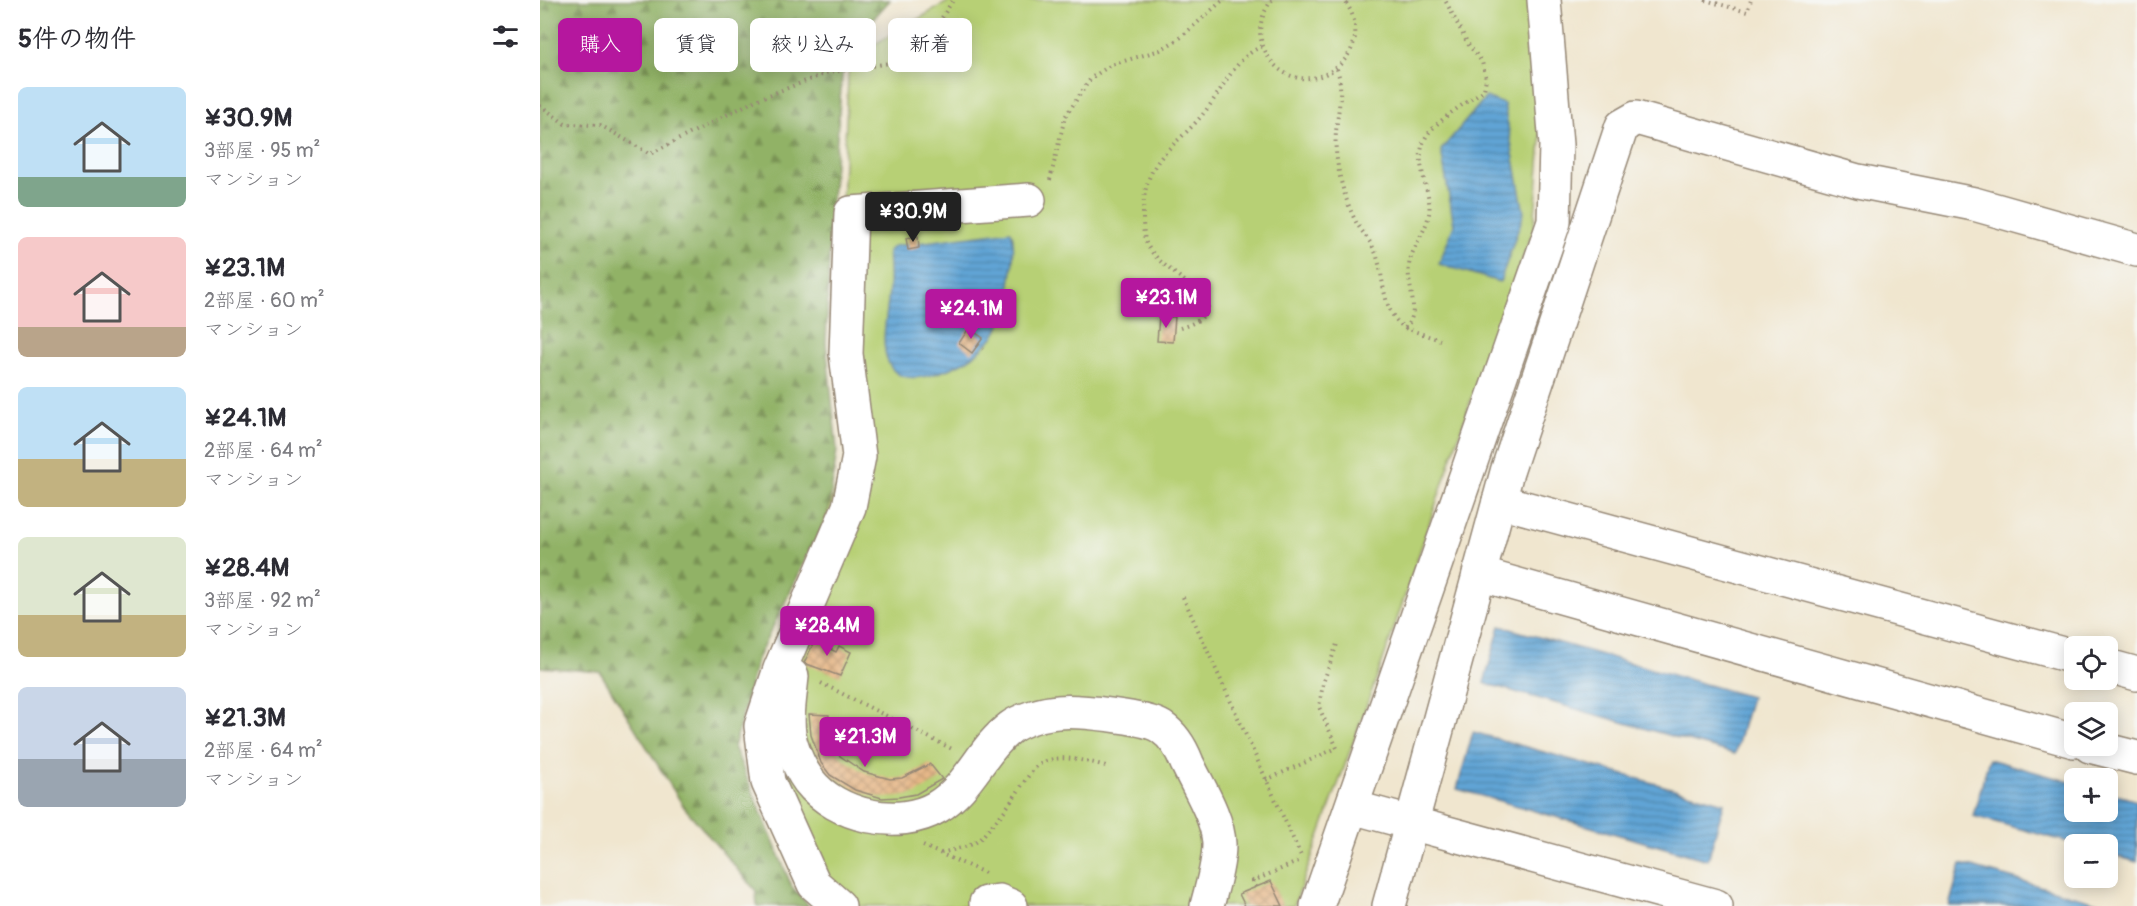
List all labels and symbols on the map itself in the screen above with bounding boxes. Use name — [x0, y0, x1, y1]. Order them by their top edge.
pin: ¥30.9M — [864, 192, 962, 243]
pin: ¥23.1M — [1117, 278, 1215, 329]
pin: ¥24.1M — [922, 289, 1020, 340]
pin: ¥28.4M — [778, 606, 876, 657]
pin: ¥21.3M — [816, 717, 914, 768]

